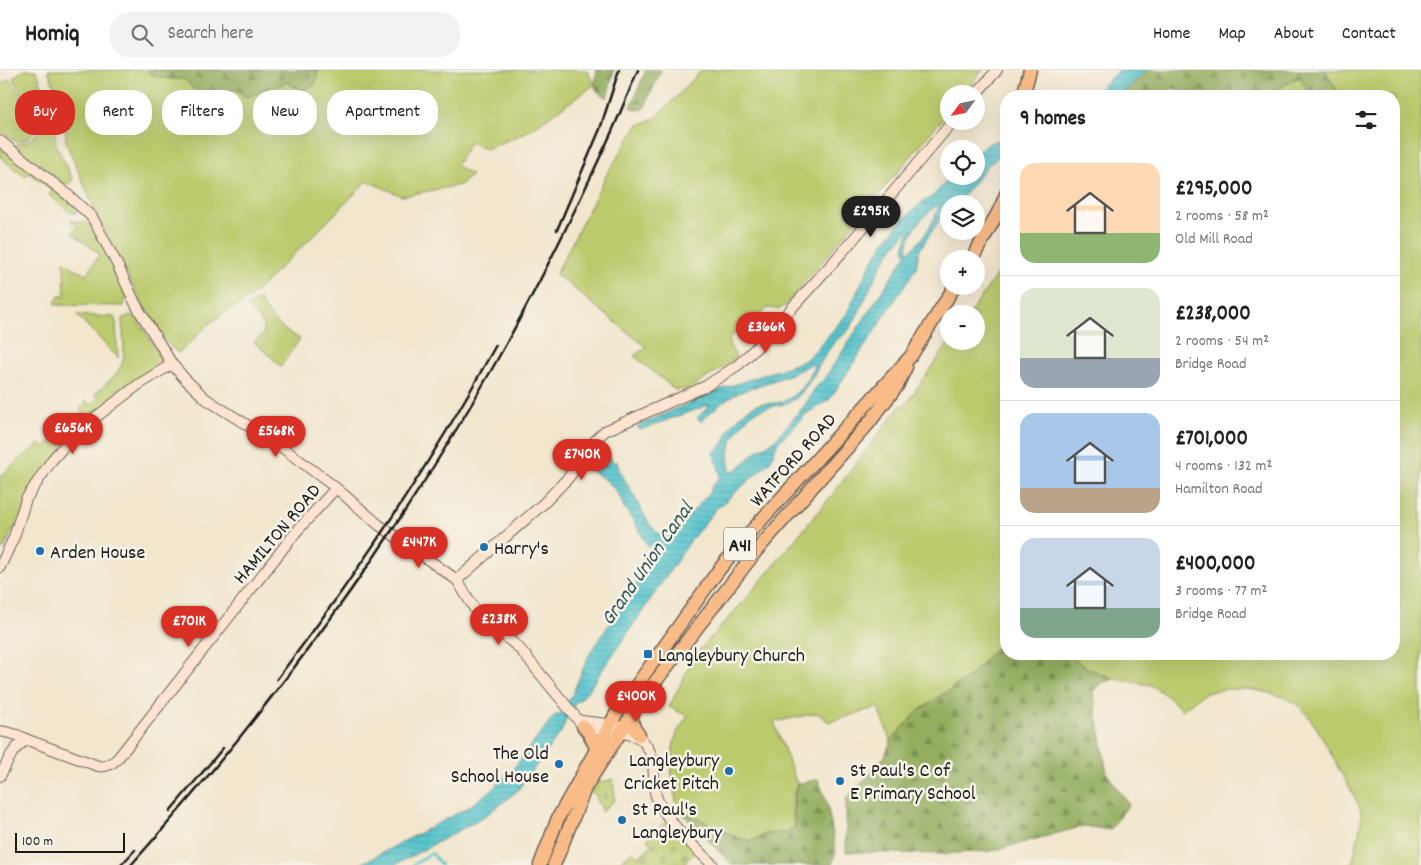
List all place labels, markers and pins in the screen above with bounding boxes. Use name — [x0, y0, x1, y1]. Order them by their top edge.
pin: £295K — [836, 196, 906, 238]
pin: £366K — [731, 312, 801, 354]
pin: £656K — [38, 412, 108, 455]
pin: £568K — [241, 416, 311, 458]
pin: £740K — [547, 438, 617, 481]
pin: £447K — [384, 526, 454, 569]
place label: Harry's — [494, 536, 549, 564]
place label: Arden House — [50, 540, 146, 568]
marker: Harry's — [478, 541, 490, 553]
marker: Arden House — [34, 545, 46, 557]
pin: £238K — [464, 604, 534, 646]
pin: £701K — [154, 606, 224, 648]
place label: Langleybury Church — [658, 643, 805, 671]
marker: Langleybury Church — [642, 648, 654, 660]
pin: £400K — [601, 680, 671, 723]
place label: The Old School House — [451, 741, 549, 792]
place label: Langleybury Cricket Pitch — [624, 748, 720, 799]
marker: The Old School House — [553, 758, 565, 770]
place label: St Paul's C of E Primary School — [850, 758, 976, 809]
marker: Langleybury Cricket Pitch — [723, 765, 735, 777]
marker: St Paul's C of E Primary School — [834, 775, 846, 787]
place label: St Paul's Langleybury — [632, 797, 723, 848]
marker: St Paul's Langleybury — [616, 814, 628, 826]

